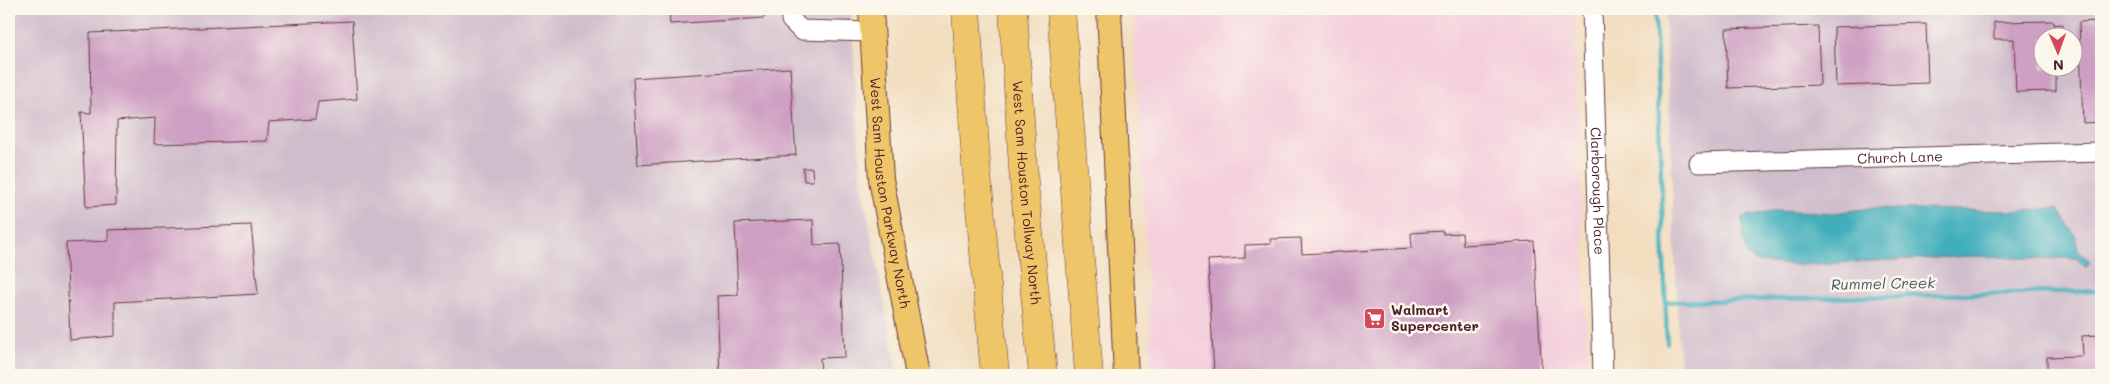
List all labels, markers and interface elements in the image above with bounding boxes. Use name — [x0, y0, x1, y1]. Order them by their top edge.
north arrow — [2032, 28, 2082, 78]
text: N — [2053, 56, 2064, 75]
street label: West Sam Houston Parkway North — [866, 77, 915, 310]
street label: West Sam Houston Tollway North — [1009, 80, 1046, 305]
street label: Clarborough Place — [1587, 127, 1609, 255]
street label: Church Lane — [1857, 146, 1943, 168]
water label: Rummel Creek — [1831, 272, 1936, 294]
place label: Walmart Supercenter — [1391, 300, 1479, 335]
supermarket icon: Walmart Supercenter — [1363, 306, 1387, 330]

